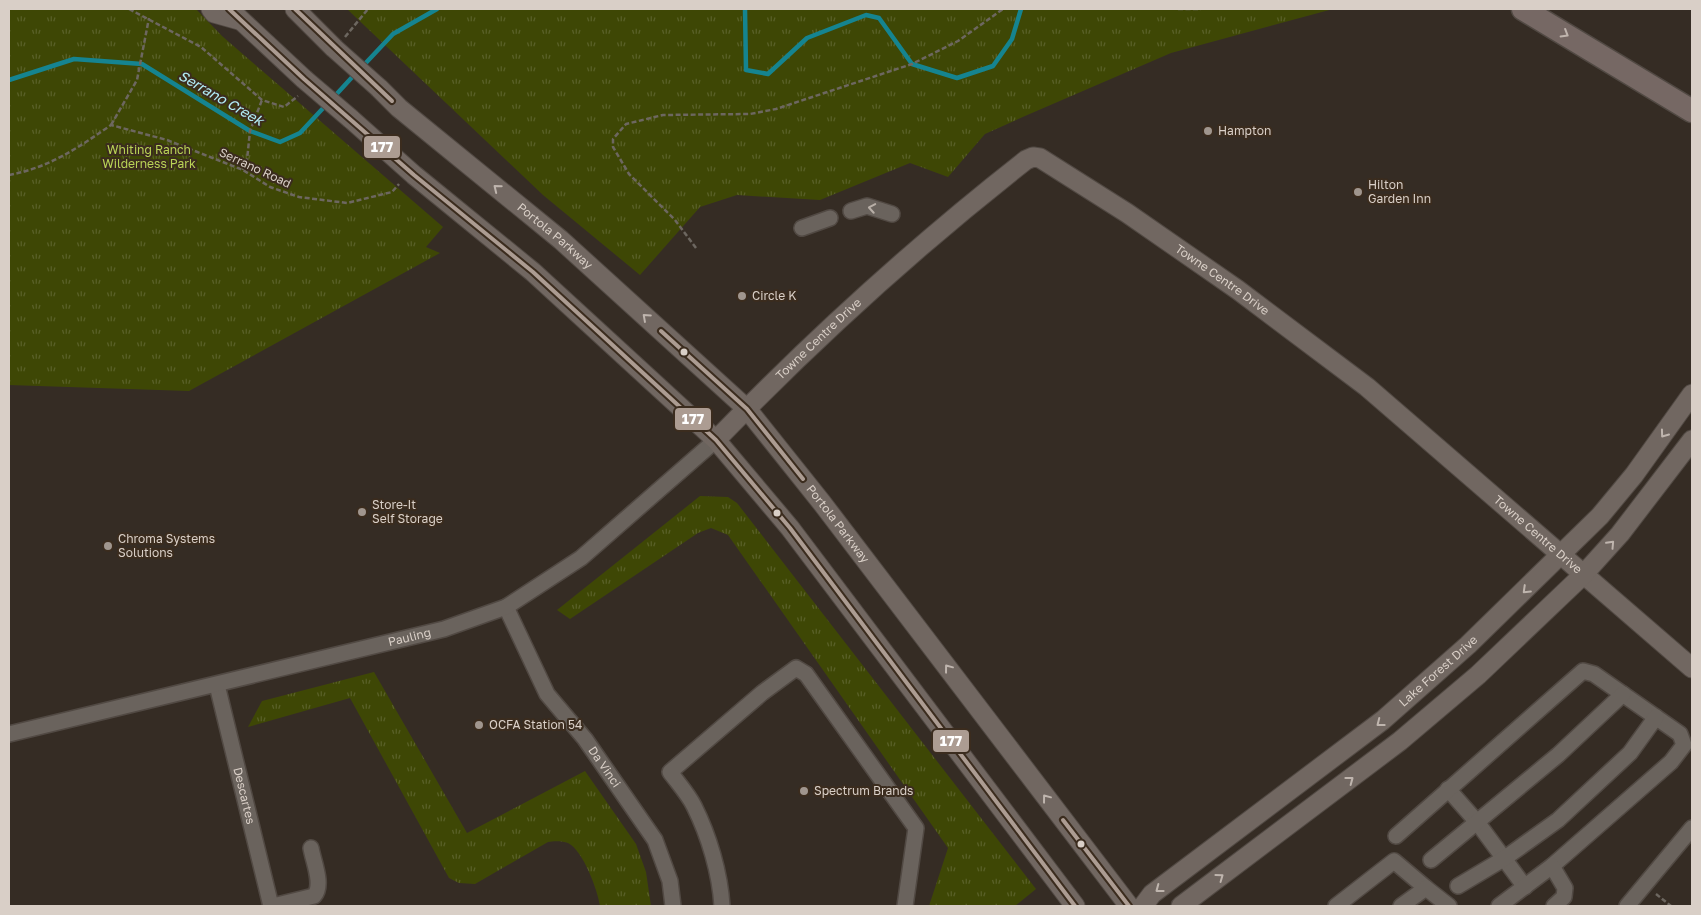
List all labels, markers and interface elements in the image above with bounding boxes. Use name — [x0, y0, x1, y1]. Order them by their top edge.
one-way arrow — [1559, 28, 1568, 37]
water label: Serrano Creek — [176, 66, 269, 130]
place label: Hampton — [1218, 123, 1271, 138]
marker: Hampton — [1202, 125, 1214, 137]
line badge: 177 — [363, 135, 401, 159]
text: 177 — [371, 138, 394, 155]
park label: Whiting Ranch Wilderness Park — [102, 142, 196, 171]
street label: Serrano Road — [217, 144, 294, 191]
place label: Hilton Garden Inn — [1368, 177, 1431, 206]
one-way arrow — [494, 185, 503, 193]
marker: Hilton Garden Inn — [1352, 186, 1364, 198]
street label: Portola Parkway — [514, 199, 596, 272]
one-way arrow — [867, 204, 876, 214]
street label: Towne Centre Drive — [1173, 241, 1273, 318]
place label: Circle K — [752, 288, 796, 303]
marker: Circle K — [736, 290, 748, 302]
street label: Towne Centre Drive — [772, 295, 864, 383]
one-way arrow — [643, 314, 652, 323]
unlabelled marker — [679, 347, 689, 357]
line badge: 177 — [674, 407, 712, 431]
text: 177 — [682, 410, 705, 427]
one-way arrow — [1661, 428, 1669, 437]
street label: Portola Parkway — [803, 482, 873, 566]
street label: Towne Centre Drive — [1491, 492, 1586, 577]
place label: Store-It Self Storage — [372, 497, 443, 526]
marker: Store-It Self Storage — [356, 506, 368, 518]
unlabelled marker — [772, 508, 782, 518]
place label: Chroma Systems Solutions — [118, 531, 215, 560]
marker: Chroma Systems Solutions — [102, 540, 114, 552]
one-way arrow — [1605, 541, 1614, 550]
one-way arrow — [1522, 584, 1531, 593]
street label: Pauling — [386, 624, 432, 649]
street label: Lake Forest Drive — [1396, 632, 1480, 710]
one-way arrow — [944, 665, 953, 674]
place label: OCFA Station 54 — [489, 717, 582, 732]
one-way arrow — [1377, 717, 1386, 725]
marker: OCFA Station 54 — [473, 719, 485, 731]
line badge: 177 — [932, 729, 970, 753]
text: 177 — [940, 732, 963, 749]
street label: Da Vinci — [585, 743, 624, 790]
street label: Descartes — [230, 766, 259, 826]
one-way arrow — [1344, 777, 1353, 785]
place label: Spectrum Brands — [814, 783, 913, 798]
marker: Spectrum Brands — [798, 785, 810, 797]
one-way arrow — [1043, 794, 1052, 804]
unlabelled marker — [1076, 839, 1086, 849]
one-way arrow — [1214, 874, 1224, 883]
one-way arrow — [1155, 883, 1165, 892]

